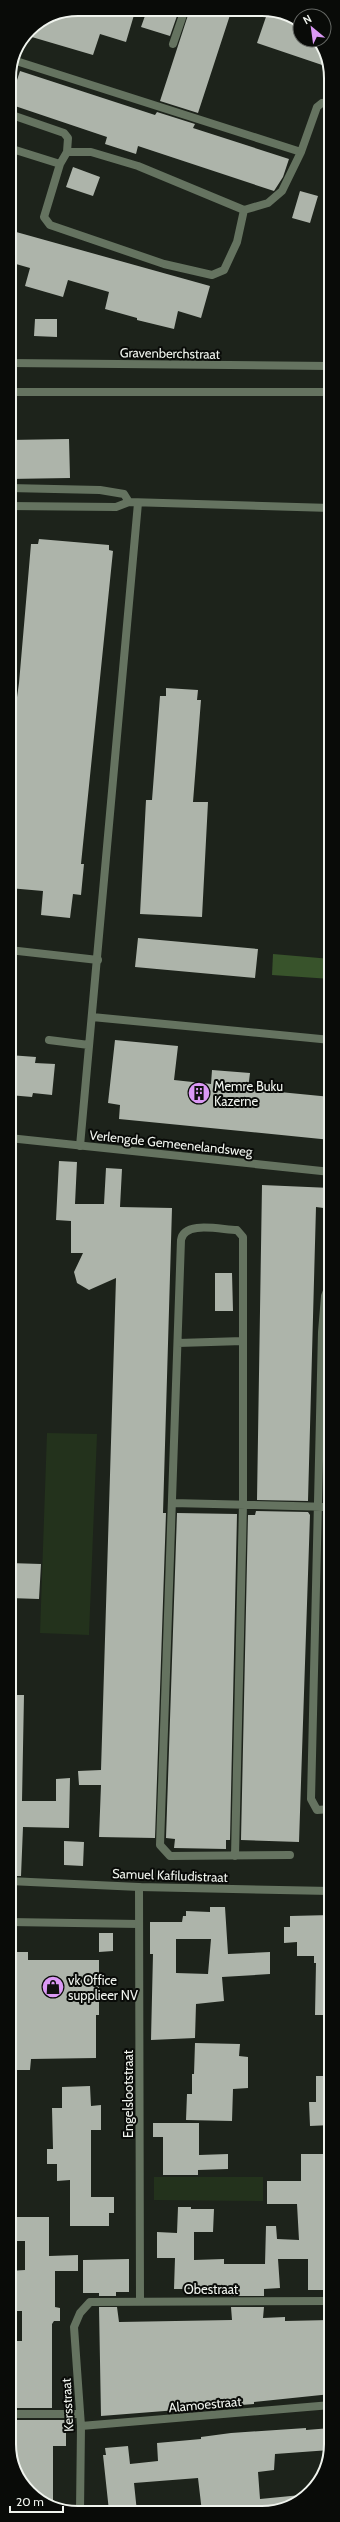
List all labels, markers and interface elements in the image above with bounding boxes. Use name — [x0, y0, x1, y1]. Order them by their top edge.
north arrow — [292, 8, 332, 48]
text: N — [300, 11, 314, 27]
street label: Gravenberchstraat — [120, 344, 221, 362]
place label: Memre Buku Kazerne — [214, 1078, 283, 1109]
building icon: Memre Buku Kazerne — [186, 1080, 212, 1106]
street label: Verlengde Gemeenelandsweg — [89, 1126, 254, 1160]
street label: Samuel Kafiludistraat — [112, 1865, 229, 1885]
place label: vk Office supplieer NV — [68, 1972, 138, 2003]
shop icon: vk Office supplieer NV — [40, 1974, 66, 2000]
street label: Engelslootstraat — [120, 2049, 136, 2138]
street label: Obestraat — [184, 2281, 239, 2297]
street label: Kersstraat — [58, 2377, 76, 2432]
street label: Alamoestraat — [168, 2393, 243, 2415]
scale bar — [10, 2488, 63, 2514]
text: 20 m — [16, 2494, 44, 2509]

